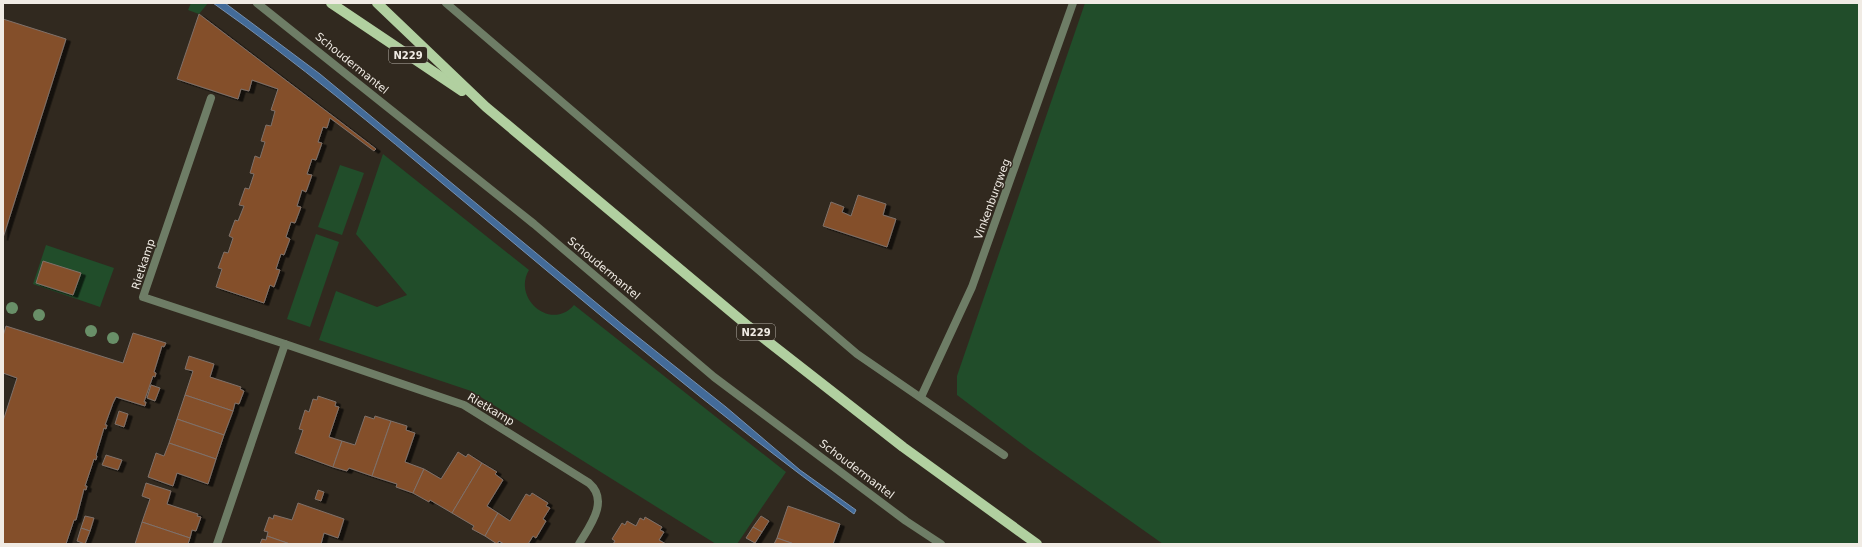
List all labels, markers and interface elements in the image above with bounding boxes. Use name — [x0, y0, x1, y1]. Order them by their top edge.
street label: Schoudermantel — [312, 30, 391, 97]
road number: N229 — [389, 47, 427, 63]
street label: Vinkenburgweg — [972, 157, 1013, 241]
street label: Schoudermantel — [565, 234, 642, 302]
street label: Rietkamp — [129, 237, 158, 291]
road number: N229 — [737, 324, 775, 340]
street label: Rietkamp — [465, 390, 517, 428]
street label: Schoudermantel — [817, 437, 897, 502]

